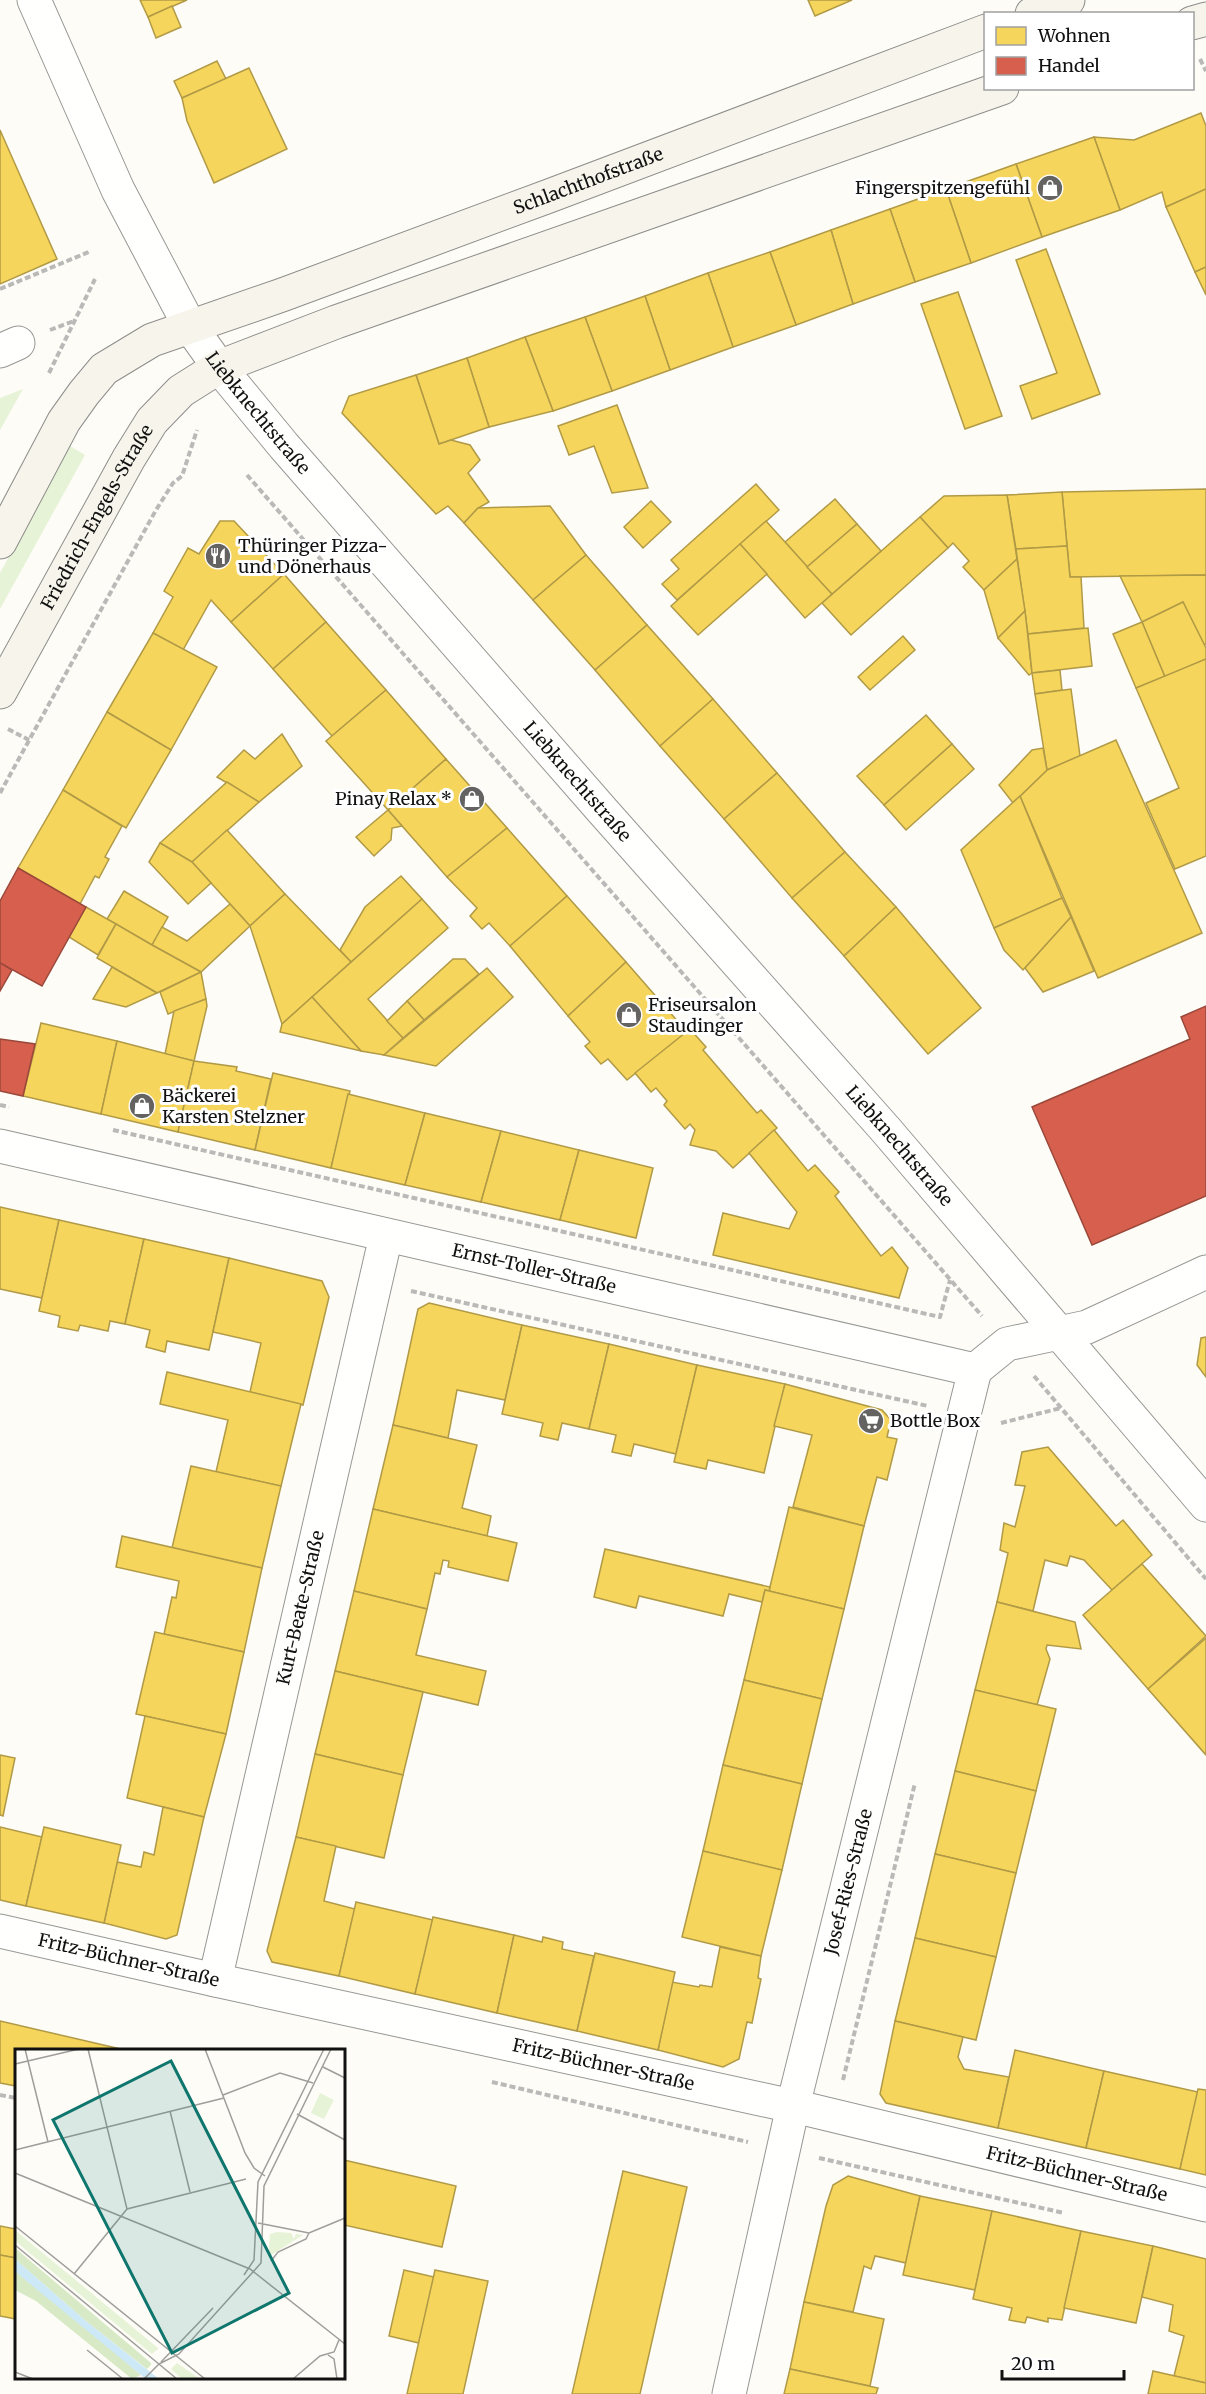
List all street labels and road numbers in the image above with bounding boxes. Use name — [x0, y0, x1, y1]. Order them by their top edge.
street label: Schlachthofstraße — [510, 142, 666, 219]
street label: Liebknechtstraße — [201, 347, 315, 479]
street label: Friedrich-Engels-Straße — [36, 420, 158, 614]
street label: Liebknechtstraße — [519, 717, 637, 846]
street label: Liebknechtstraße — [841, 1080, 958, 1211]
street label: Ernst-Toller-Straße — [450, 1238, 618, 1298]
street label: Kurt-Beate-Straße — [271, 1528, 329, 1687]
street label: Josef-Ries-Straße — [819, 1806, 877, 1958]
street label: Fritz-Büchner-Straße — [36, 1928, 222, 1992]
street label: Fritz-Büchner-Straße — [510, 2033, 696, 2095]
street label: Fritz-Büchner-Straße — [984, 2141, 1170, 2206]

